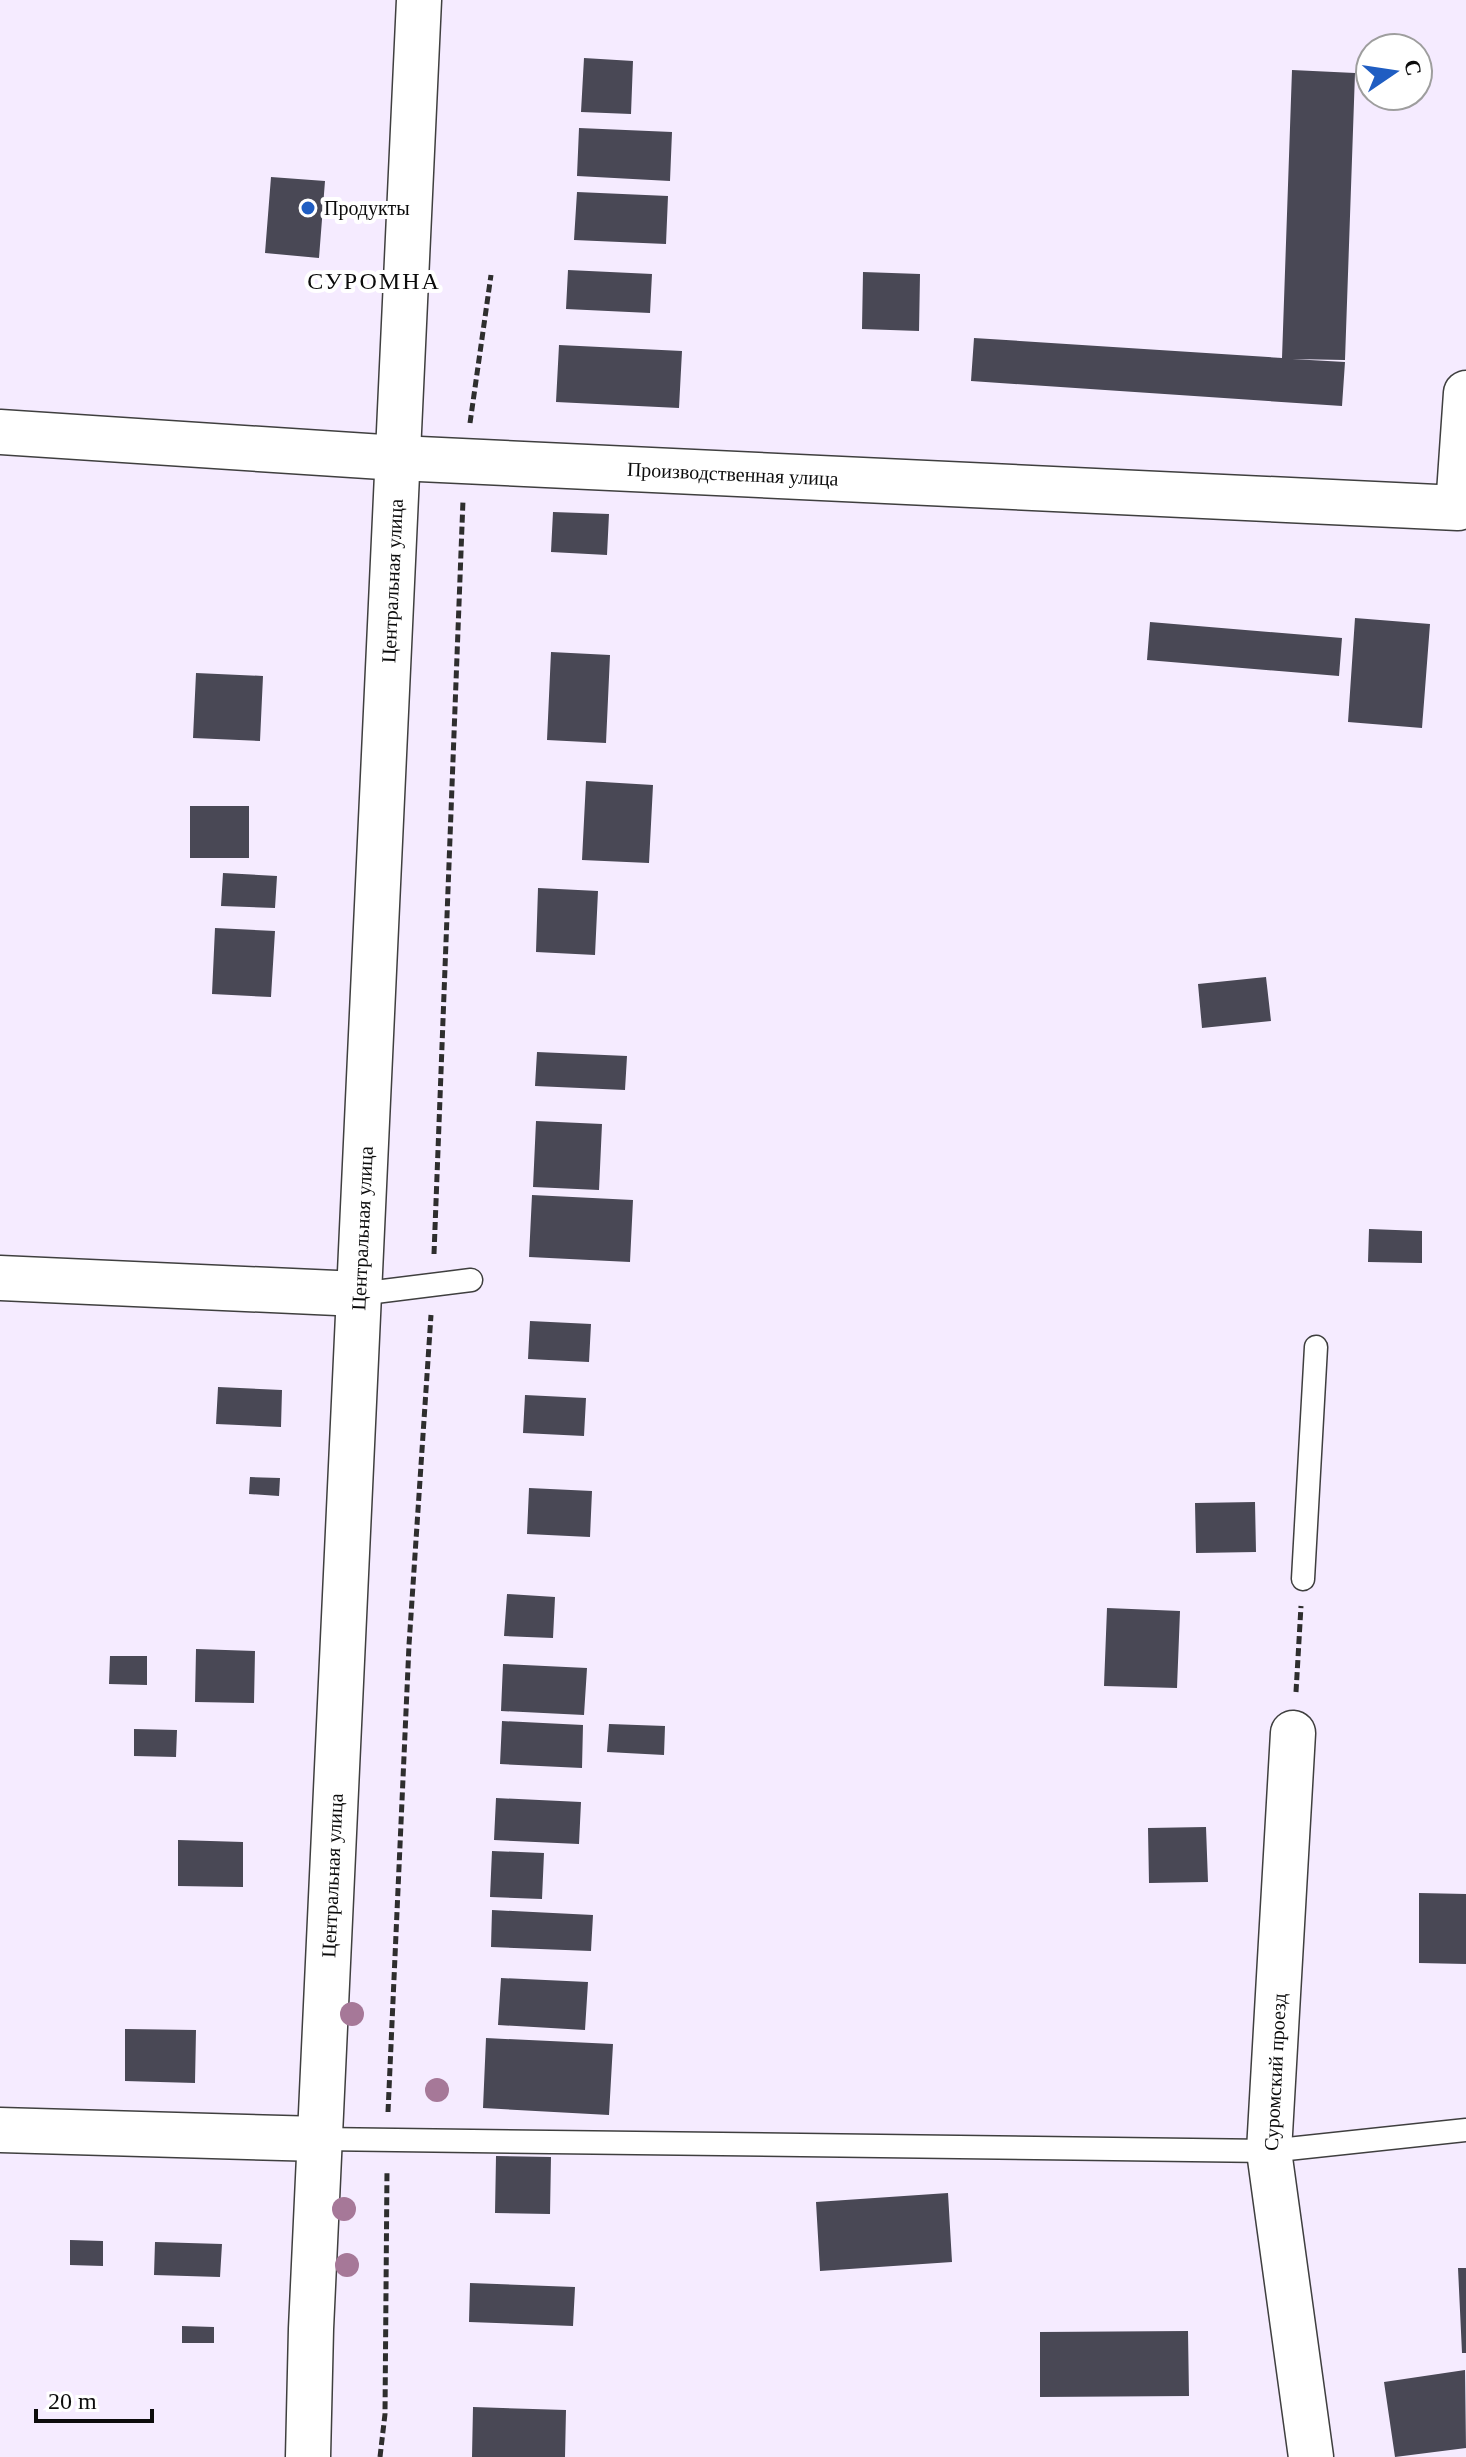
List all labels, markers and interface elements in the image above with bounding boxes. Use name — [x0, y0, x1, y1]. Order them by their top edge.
north arrow — [1354, 32, 1434, 112]
text: С — [1399, 57, 1427, 78]
place label: Продукты — [324, 197, 410, 220]
marker: Продукты — [299, 199, 317, 217]
district label: СУРОМНА — [307, 268, 441, 294]
street label: Производственная улица — [626, 458, 839, 490]
street label: Центральная улица — [377, 498, 407, 664]
street label: Центральная улица — [347, 1145, 377, 1311]
street label: Центральная улица — [317, 1793, 347, 1958]
street label: Суромский проезд — [1260, 1993, 1291, 2151]
scale bar — [36, 2373, 152, 2423]
text: 20 m — [48, 2388, 97, 2414]

